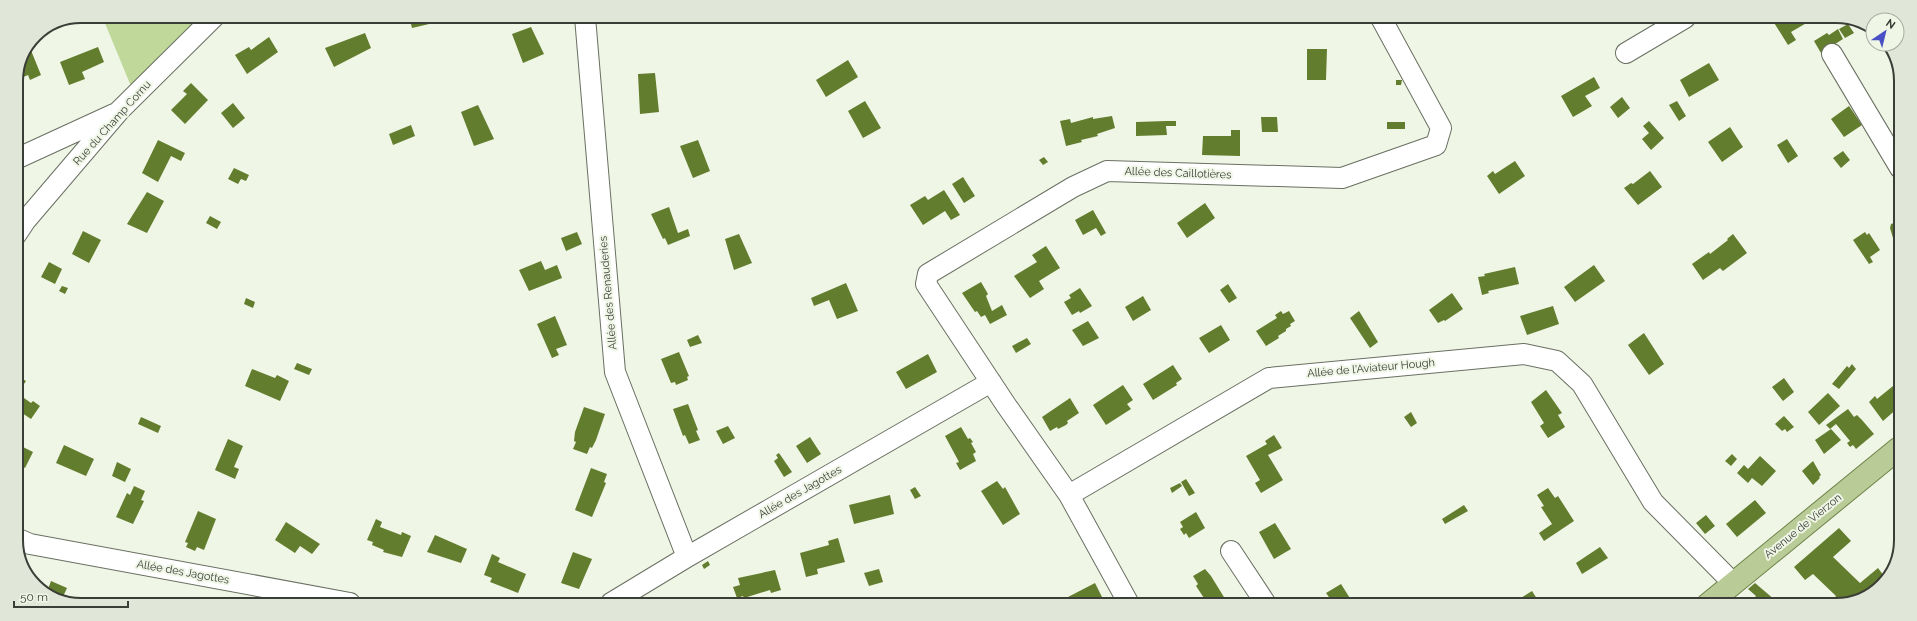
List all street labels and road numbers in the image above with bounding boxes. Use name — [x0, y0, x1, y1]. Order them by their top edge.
street label: Rue du Champ Cornu — [70, 78, 154, 168]
street label: Allée des Caillotières — [1124, 165, 1232, 181]
street label: Allée des Renauderies — [597, 236, 619, 350]
street label: Allée de l'Aviateur Hough — [1307, 356, 1435, 380]
street label: Allée des Jagottes — [756, 463, 844, 521]
street label: Avenue de Vierzon — [1762, 491, 1844, 561]
street label: Allée des Jagottes — [136, 557, 230, 587]

